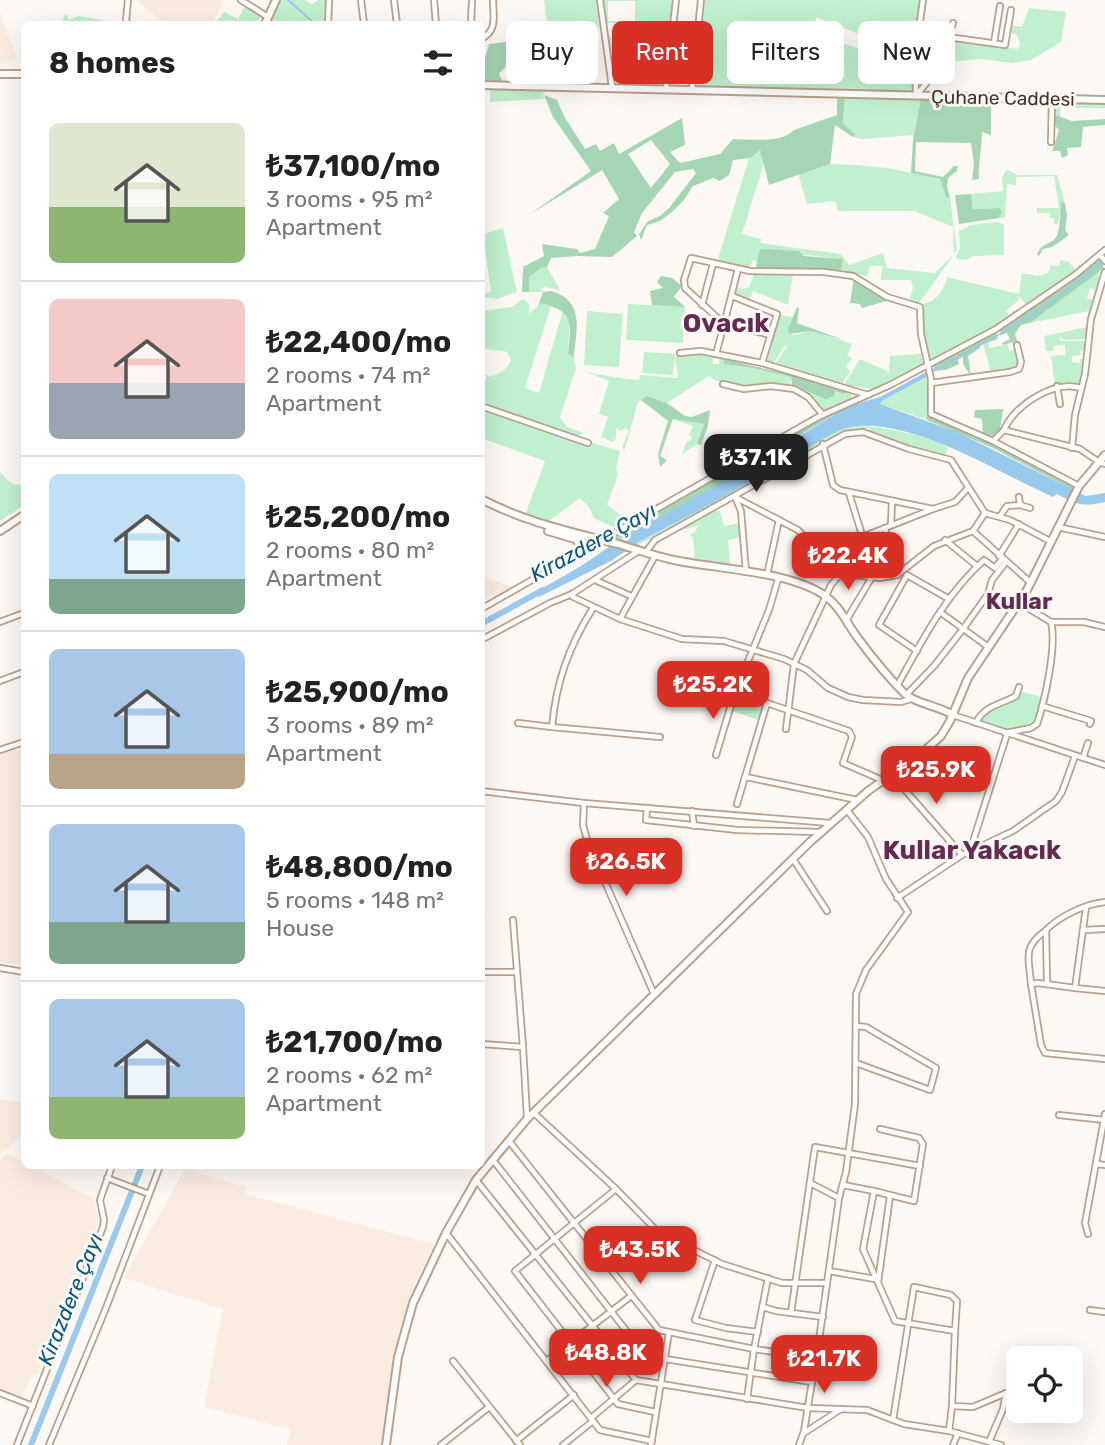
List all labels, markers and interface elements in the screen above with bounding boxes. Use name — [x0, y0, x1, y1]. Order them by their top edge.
chip: Buy — [506, 21, 598, 84]
chip: Rent — [612, 21, 713, 84]
chip: Filters — [727, 21, 844, 84]
chip: New — [858, 21, 955, 84]
icon: filters — [419, 44, 457, 82]
text: 8 homes — [49, 45, 175, 81]
street label: Çuhane Caddesi — [931, 85, 1075, 111]
text: ₺37,100/mo — [266, 148, 440, 184]
icon: home — [105, 151, 189, 235]
text: 3 rooms · 95 m² — [266, 185, 433, 213]
text: Apartment — [266, 213, 382, 241]
district label: Ovacık — [683, 308, 770, 339]
text: ₺22,400/mo — [266, 324, 451, 360]
icon: home — [105, 327, 189, 411]
text: 2 rooms · 74 m² — [266, 361, 430, 389]
text: Apartment — [266, 389, 382, 417]
pin: ₺37.1K — [699, 434, 813, 494]
text: ₺37.1K — [720, 443, 792, 471]
water label: Kirazdere Çayı — [526, 497, 660, 587]
text: ₺25,200/mo — [266, 499, 450, 535]
icon: home — [105, 502, 189, 586]
pin: ₺22.4K — [791, 532, 905, 592]
text: 2 rooms · 80 m² — [266, 536, 434, 564]
text: ₺22.4K — [808, 541, 888, 569]
text: Apartment — [266, 564, 382, 592]
district label: Kullar — [986, 587, 1053, 615]
pin: ₺25.2K — [656, 662, 770, 721]
text: ₺25.2K — [673, 670, 753, 698]
text: ₺25,900/mo — [266, 674, 449, 710]
icon: home — [105, 677, 189, 761]
text: 3 rooms · 89 m² — [266, 711, 434, 739]
text: Apartment — [266, 739, 382, 767]
pin: ₺25.9K — [879, 746, 993, 806]
text: ₺25.9K — [897, 755, 975, 783]
district label: Kullar Yakacık — [883, 835, 1062, 866]
pin: ₺26.5K — [569, 838, 683, 898]
text: ₺26.5K — [586, 847, 666, 875]
text: ₺48,800/mo — [266, 849, 453, 885]
icon: home — [105, 852, 189, 936]
text: 5 rooms · 148 m² — [266, 886, 444, 914]
text: House — [266, 914, 334, 942]
text: ₺21,700/mo — [266, 1024, 443, 1060]
icon: home — [105, 1027, 189, 1111]
text: 2 rooms · 62 m² — [266, 1061, 432, 1089]
text: Apartment — [266, 1089, 382, 1117]
pin: ₺43.5K — [583, 1226, 697, 1286]
water label: Kirazdere Çayı — [32, 1229, 108, 1369]
text: ₺43.5K — [600, 1235, 680, 1263]
pin: ₺48.8K — [549, 1330, 663, 1389]
pin: ₺21.7K — [767, 1336, 881, 1395]
text: ₺48.8K — [565, 1338, 647, 1366]
text: ₺21.7K — [787, 1344, 861, 1372]
map controls — [1006, 1346, 1083, 1423]
button: locate — [1006, 1346, 1083, 1423]

